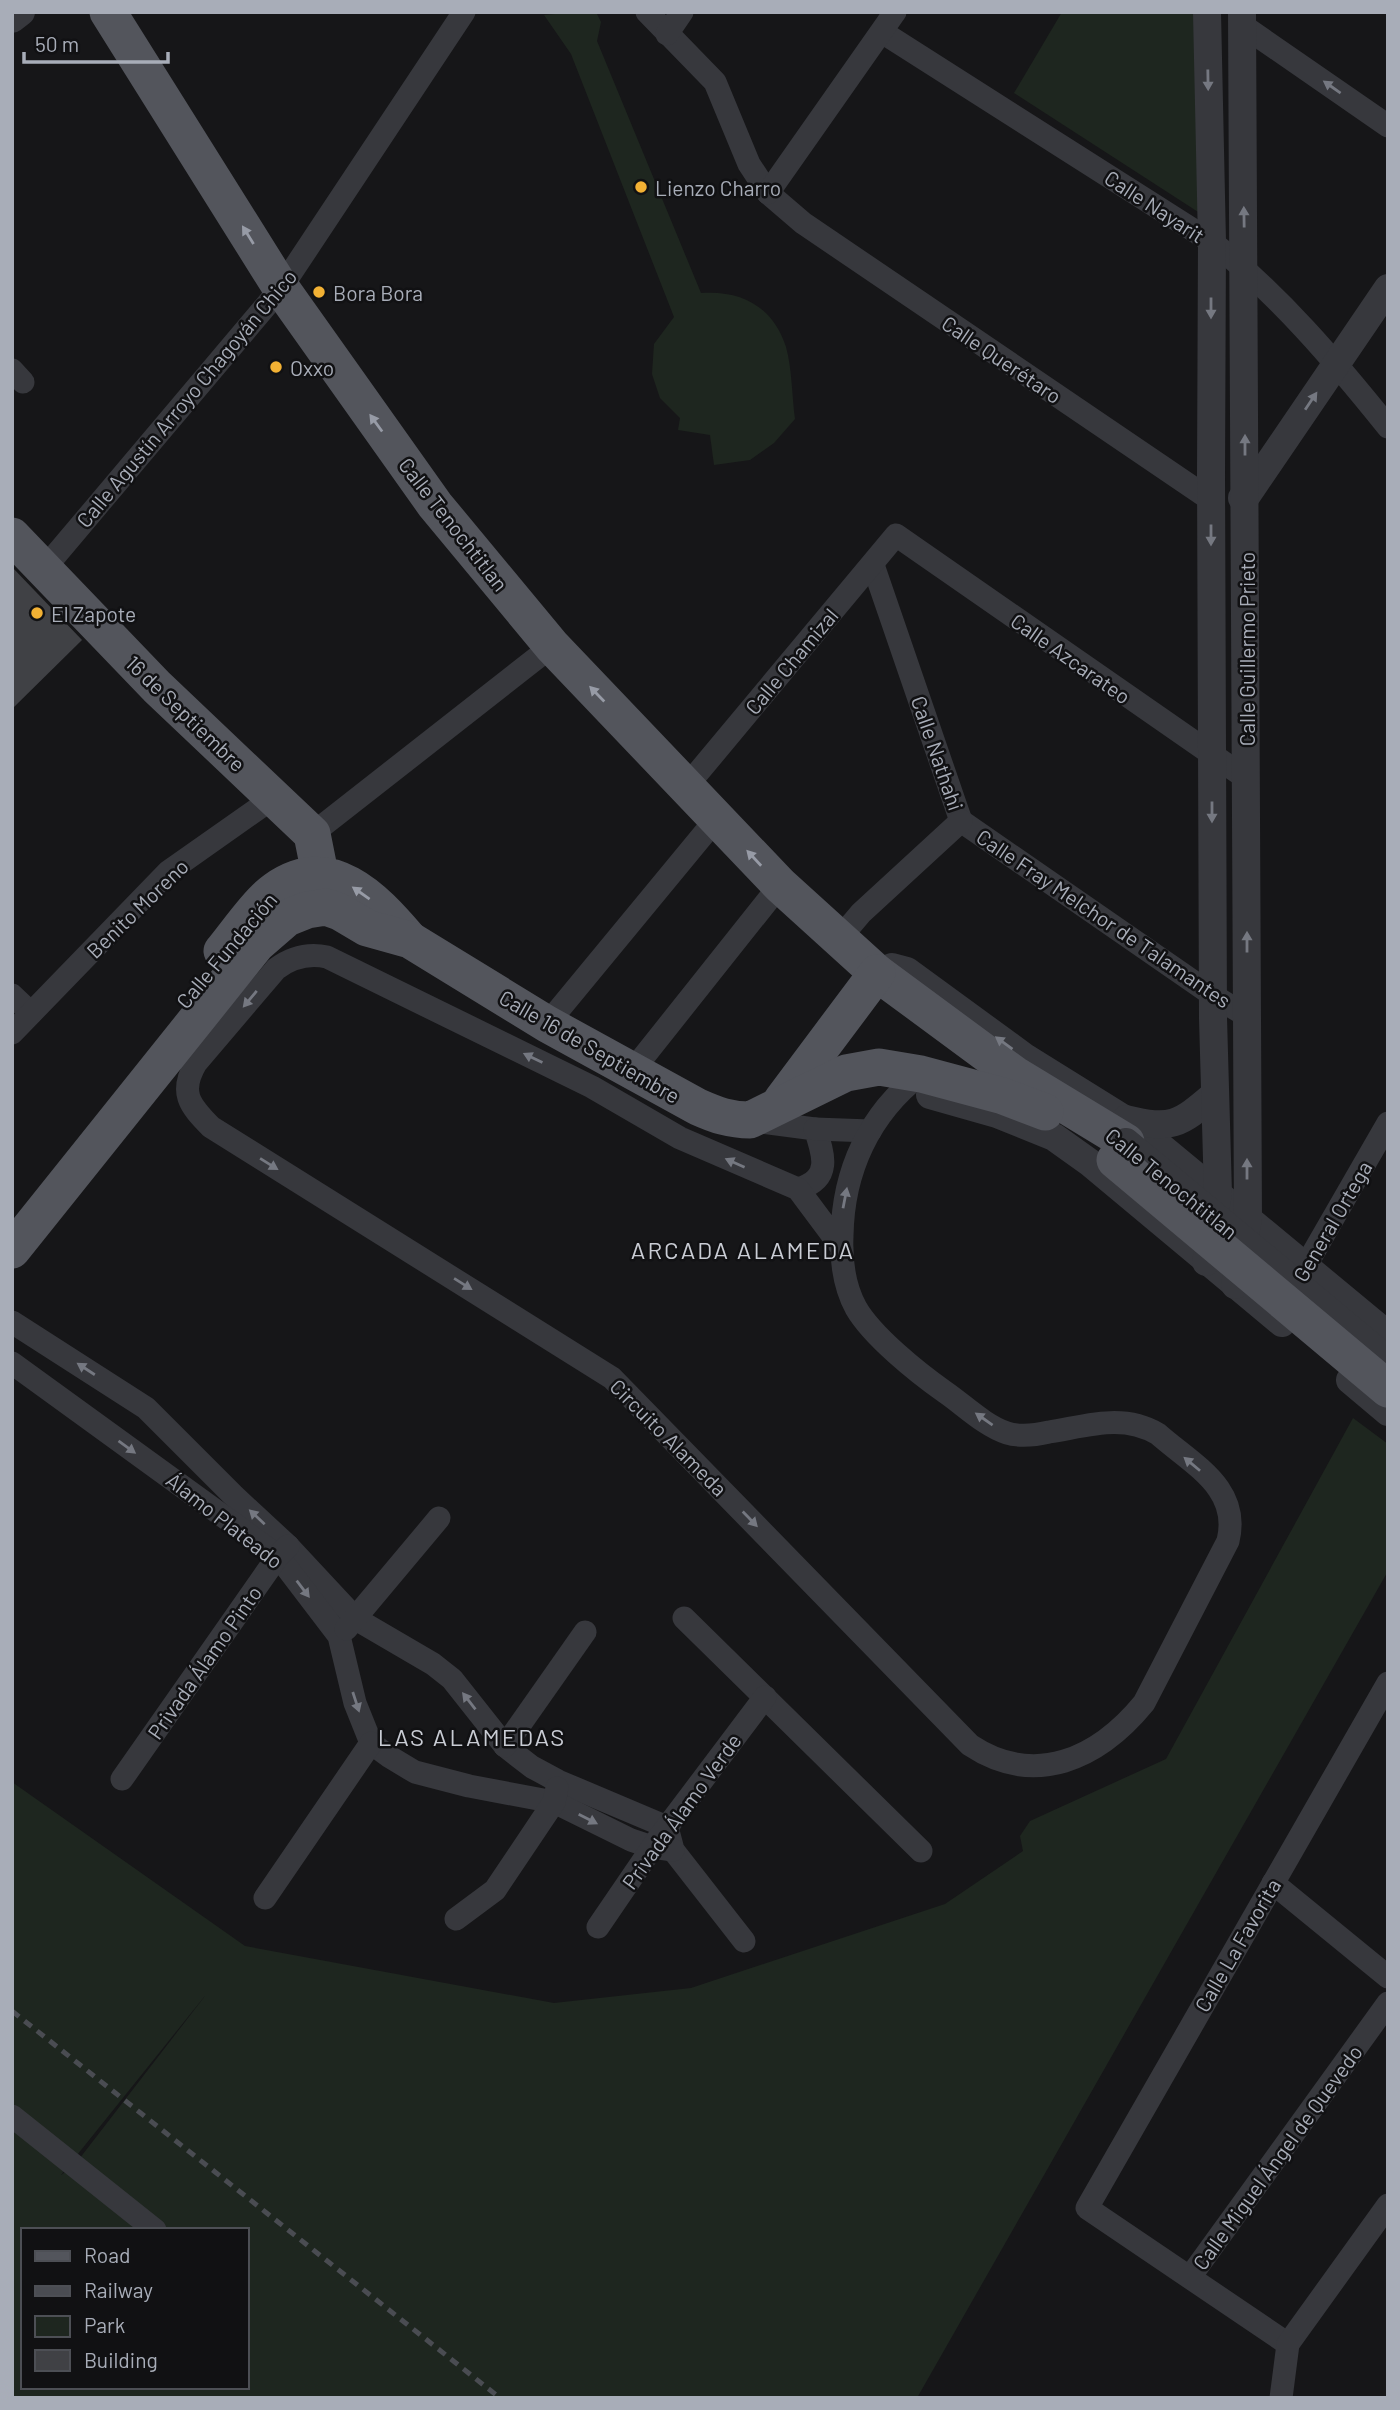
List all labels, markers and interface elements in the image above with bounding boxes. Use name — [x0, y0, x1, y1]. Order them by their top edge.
scale bar — [24, 21, 168, 65]
text: 50 m — [35, 31, 79, 56]
one-way arrow — [1203, 70, 1214, 92]
one-way arrow — [1323, 80, 1341, 94]
street label: Calle Nayarit — [1100, 164, 1210, 248]
place label: Lienzo Charro — [655, 175, 781, 200]
marker: Lienzo Charro — [633, 179, 649, 195]
one-way arrow — [1238, 206, 1250, 228]
one-way arrow — [241, 226, 254, 245]
street label: Calle Agustín Arroyo Chagoyán Chico — [71, 264, 301, 532]
place label: Bora Bora — [333, 280, 423, 305]
marker: Bora Bora — [311, 284, 327, 300]
one-way arrow — [1205, 297, 1217, 319]
street label: Calle Querétaro — [937, 310, 1067, 408]
place label: Oxxo — [290, 355, 334, 380]
marker: Oxxo — [268, 359, 284, 375]
one-way arrow — [1304, 392, 1318, 410]
one-way arrow — [369, 414, 383, 432]
one-way arrow — [1239, 433, 1251, 455]
street label: Calle Tenochtitlan — [394, 452, 514, 596]
one-way arrow — [1205, 525, 1217, 547]
street label: Calle Guillermo Prieto — [1234, 552, 1259, 746]
place label: El Zapote — [51, 601, 136, 626]
street label: Calle Chamizal — [739, 603, 843, 719]
marker: El Zapote — [29, 605, 45, 621]
street label: Calle Azcarateo — [1006, 608, 1136, 708]
street label: 16 de Septiembre — [121, 650, 251, 776]
one-way arrow — [589, 685, 606, 702]
street label: Calle Nathahi — [907, 692, 969, 814]
one-way arrow — [1206, 801, 1218, 823]
street label: Calle Fray Melchor de Talamantes — [972, 823, 1236, 1013]
one-way arrow — [747, 850, 763, 867]
street label: Benito Moreno — [81, 853, 193, 963]
one-way arrow — [352, 886, 370, 900]
street label: Calle Fundación — [170, 887, 282, 1013]
one-way arrow — [1241, 930, 1253, 952]
street label: Calle 16 de Septiembre — [495, 984, 685, 1108]
one-way arrow — [243, 990, 258, 1007]
one-way arrow — [996, 1035, 1014, 1050]
one-way arrow — [523, 1053, 543, 1064]
street label: Calle Tenochtitlan — [1101, 1122, 1243, 1244]
street label: General Ortega — [1287, 1156, 1377, 1286]
one-way arrow — [260, 1157, 279, 1170]
one-way arrow — [725, 1157, 745, 1169]
one-way arrow — [1242, 1158, 1253, 1180]
one-way arrow — [839, 1187, 850, 1209]
district label: ARCADA ALAMEDA — [631, 1235, 855, 1264]
one-way arrow — [453, 1277, 472, 1290]
one-way arrow — [76, 1363, 96, 1376]
street label: Circuito Alameda — [605, 1373, 733, 1501]
one-way arrow — [975, 1412, 993, 1426]
one-way arrow — [118, 1440, 136, 1454]
one-way arrow — [1184, 1457, 1201, 1472]
street label: Álamo Plateado — [162, 1467, 288, 1573]
one-way arrow — [249, 1510, 266, 1526]
one-way arrow — [742, 1511, 759, 1528]
one-way arrow — [295, 1580, 309, 1598]
street label: Privada Álamo Pinto — [142, 1581, 266, 1743]
one-way arrow — [351, 1691, 362, 1712]
one-way arrow — [462, 1692, 477, 1710]
district label: LAS ALAMEDAS — [378, 1722, 566, 1751]
street label: Privada Álamo Verde — [616, 1728, 746, 1894]
one-way arrow — [578, 1813, 598, 1824]
street label: Calle La Favorita — [1189, 1874, 1285, 2016]
street label: Calle Miguel Ángel de Quevedo — [1187, 2040, 1367, 2274]
legend — [21, 2228, 248, 2389]
text: Road — [84, 2242, 130, 2267]
text: Railway — [84, 2277, 153, 2302]
text: Park — [84, 2312, 125, 2337]
text: Building — [84, 2347, 158, 2372]

